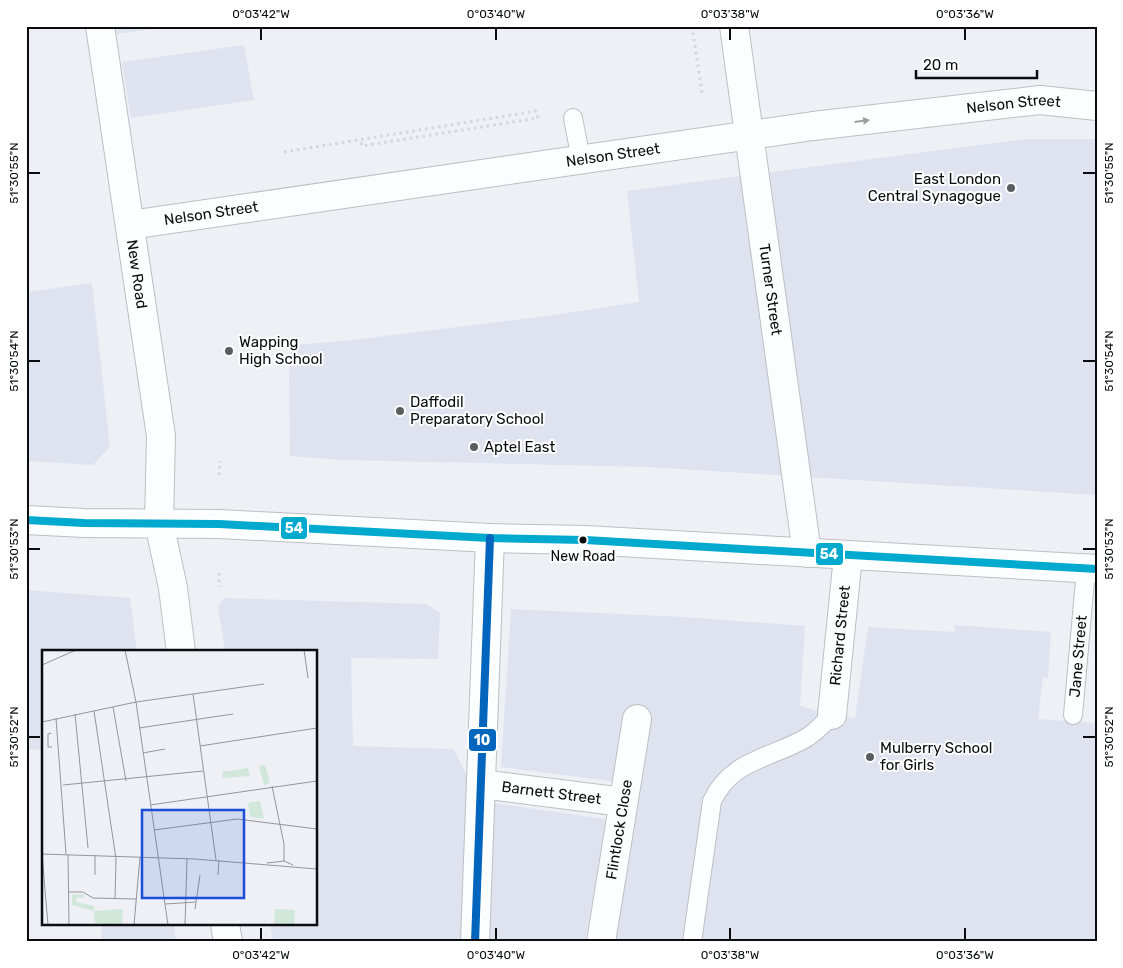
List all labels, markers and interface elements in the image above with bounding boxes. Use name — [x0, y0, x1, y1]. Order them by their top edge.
text: 0°03'42"W — [232, 7, 290, 21]
text: 0°03'40"W — [467, 7, 526, 21]
text: 0°03'38"W — [701, 7, 760, 21]
text: 0°03'36"W — [936, 7, 994, 21]
scale bar — [916, 48, 1037, 80]
text: 20 m — [923, 56, 958, 74]
street label: Nelson Street — [965, 91, 1062, 117]
one-way arrow — [854, 117, 870, 125]
street label: Nelson Street — [565, 139, 661, 171]
text: 51°30'55"N — [7, 142, 21, 204]
text: 51°30'55"N — [1102, 142, 1116, 204]
place label: East London Central Synagogue — [868, 170, 1001, 205]
marker: East London Central Synagogue — [1005, 182, 1017, 194]
street label: Nelson Street — [163, 197, 260, 229]
street label: New Road — [123, 239, 151, 310]
street label: Turner Street — [755, 243, 786, 337]
text: 51°30'54"N — [7, 330, 21, 392]
text: 51°30'54"N — [1102, 330, 1116, 392]
place label: Wapping High School — [239, 333, 323, 368]
marker: Wapping High School — [223, 345, 235, 357]
place label: Daffodil Preparatory School — [410, 393, 544, 428]
marker: Daffodil Preparatory School — [394, 405, 406, 417]
place label: Aptel East — [484, 438, 555, 456]
marker: Aptel East — [468, 441, 480, 453]
line badge: 54 — [280, 516, 308, 540]
text: 51°30'53"N — [7, 518, 21, 580]
text: 51°30'53"N — [1102, 518, 1116, 580]
text: 54 — [285, 520, 304, 537]
marker: New Road — [578, 535, 588, 545]
line badge: 54 — [815, 542, 844, 566]
text: 54 — [820, 546, 839, 563]
place label: New Road — [551, 548, 615, 565]
street label: Richard Street — [826, 584, 854, 686]
street label: Jane Street — [1066, 614, 1091, 698]
inset map — [42, 650, 318, 926]
text: 51°30'52"N — [7, 706, 21, 768]
text: 51°30'52"N — [1102, 706, 1116, 768]
line badge: 10 — [468, 728, 497, 752]
text: 10 — [474, 732, 490, 749]
place label: Mulberry School for Girls — [880, 739, 992, 774]
marker: Mulberry School for Girls — [864, 751, 876, 763]
street label: Barnett Street — [501, 778, 602, 808]
street label: Flintlock Close — [602, 778, 636, 881]
text: 0°03'42"W — [232, 948, 290, 962]
text: 0°03'40"W — [467, 948, 526, 962]
text: 0°03'38"W — [701, 948, 760, 962]
text: 0°03'36"W — [936, 948, 994, 962]

